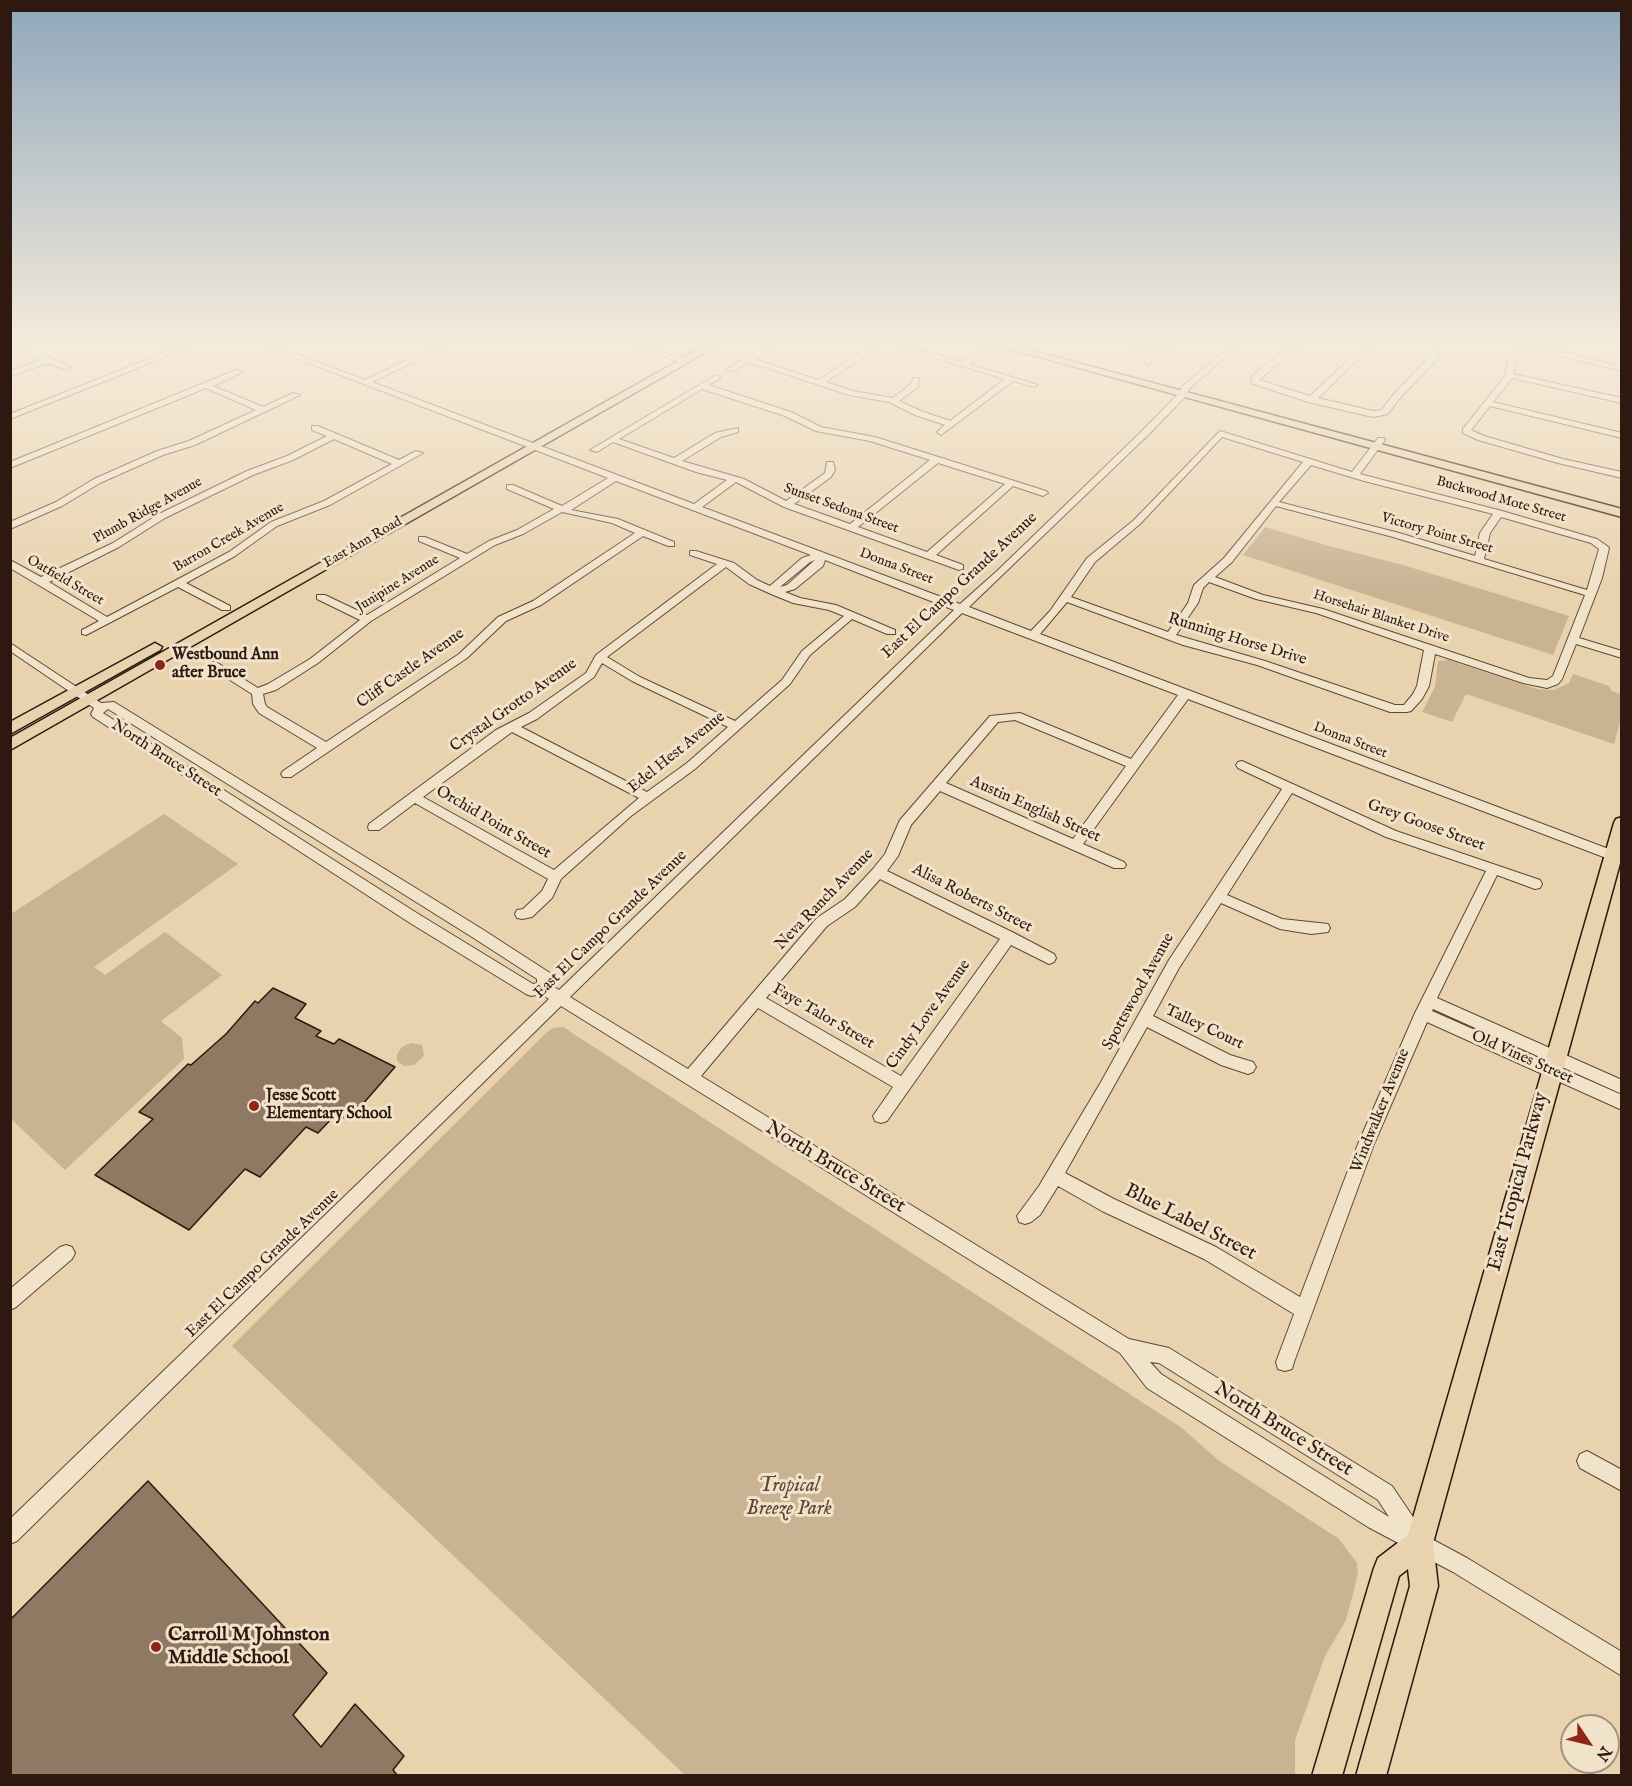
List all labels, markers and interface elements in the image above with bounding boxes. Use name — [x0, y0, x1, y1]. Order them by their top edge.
street label: Buckwood Mote Street — [1434, 473, 1568, 527]
street label: Plumb Ridge Avenue — [91, 474, 205, 548]
street label: Sunset Sedona Street — [781, 480, 901, 538]
street label: Barron Creek Avenue — [171, 500, 287, 576]
street label: East El Campo Grande Avenue — [878, 509, 1042, 663]
street label: Victory Point Street — [1379, 510, 1495, 558]
street label: East Ann Road — [321, 514, 405, 572]
street label: Donna Street — [857, 545, 935, 589]
street label: Oatfield Street — [24, 552, 106, 610]
street label: Junipine Avenue — [353, 552, 443, 616]
street label: Horsehair Blanket Drive — [1311, 587, 1451, 647]
street label: Running Horse Drive — [1165, 610, 1309, 670]
street label: Cliff Castle Avenue — [354, 625, 468, 713]
place label: Westbound Ann after Bruce — [172, 646, 279, 684]
street label: Crystal Grotto Avenue — [447, 655, 581, 757]
marker: Westbound Ann after Bruce — [153, 658, 167, 672]
street label: Edel Hest Avenue — [625, 708, 729, 798]
street label: North Bruce Street — [107, 716, 225, 802]
street label: Donna Street — [1311, 719, 1389, 763]
street label: Austin English Street — [967, 773, 1103, 847]
street label: Orchid Point Street — [432, 782, 554, 864]
street label: Grey Goose Street — [1365, 796, 1487, 856]
street label: Neva Ranch Avenue — [772, 845, 878, 955]
street label: East El Campo Grande Avenue — [530, 847, 692, 1003]
street label: Alisa Roberts Street — [909, 860, 1035, 938]
street label: Spottswood Avenue — [1099, 930, 1179, 1054]
street label: Cindy Love Avenue — [883, 956, 975, 1074]
street label: Faye Talor Street — [769, 980, 877, 1054]
street label: Talley Court — [1162, 1001, 1246, 1055]
street label: Old Vines Street — [1468, 1027, 1576, 1089]
street label: Windwalker Avenue — [1347, 1046, 1415, 1176]
place label: Jesse Scott Elementary School — [266, 1087, 392, 1125]
street label: East Tropical Parkway — [1484, 1090, 1554, 1274]
marker: Jesse Scott Elementary School — [247, 1099, 261, 1113]
street label: North Bruce Street — [760, 1117, 910, 1219]
street label: Blue Label Street — [1120, 1179, 1260, 1267]
street label: East El Campo Grande Avenue — [182, 1186, 344, 1342]
street label: North Bruce Street — [1209, 1378, 1357, 1482]
park label: Tropical Breeze Park — [746, 1475, 832, 1522]
place label: Carroll M Johnston Middle School — [168, 1624, 330, 1671]
marker: Carroll M Johnston Middle School — [149, 1640, 163, 1654]
north arrow — [1560, 1714, 1620, 1774]
text: N — [1591, 1742, 1615, 1765]

